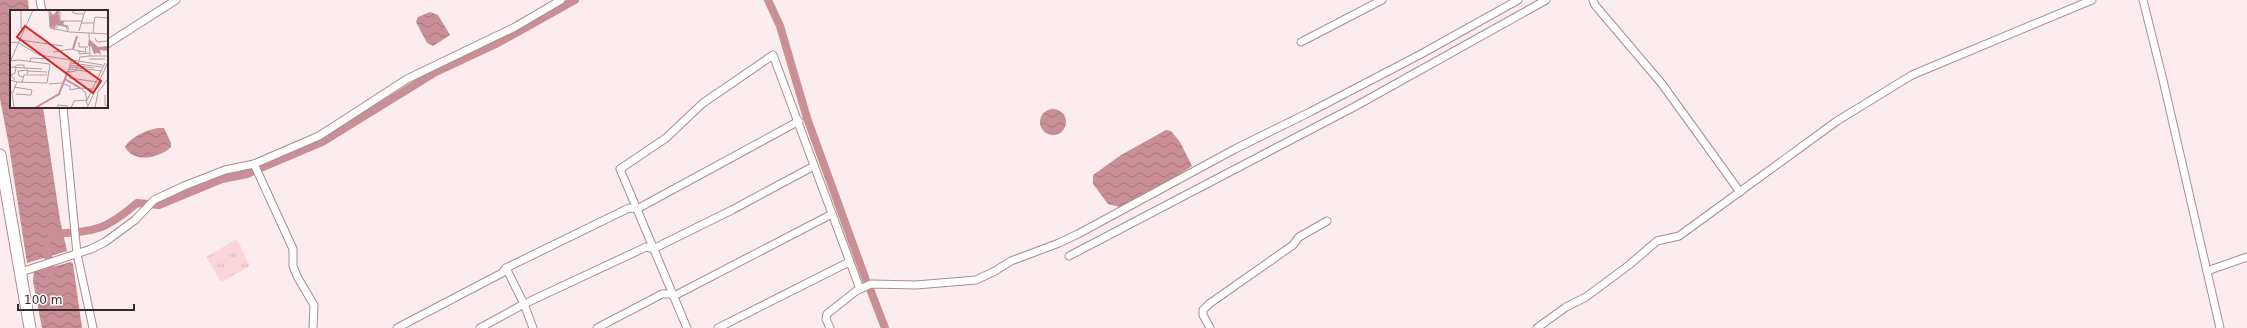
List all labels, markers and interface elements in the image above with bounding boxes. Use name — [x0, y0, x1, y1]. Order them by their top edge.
inset map — [10, 10, 108, 108]
scale bar — [18, 286, 134, 312]
text: 100 m — [24, 293, 62, 307]

